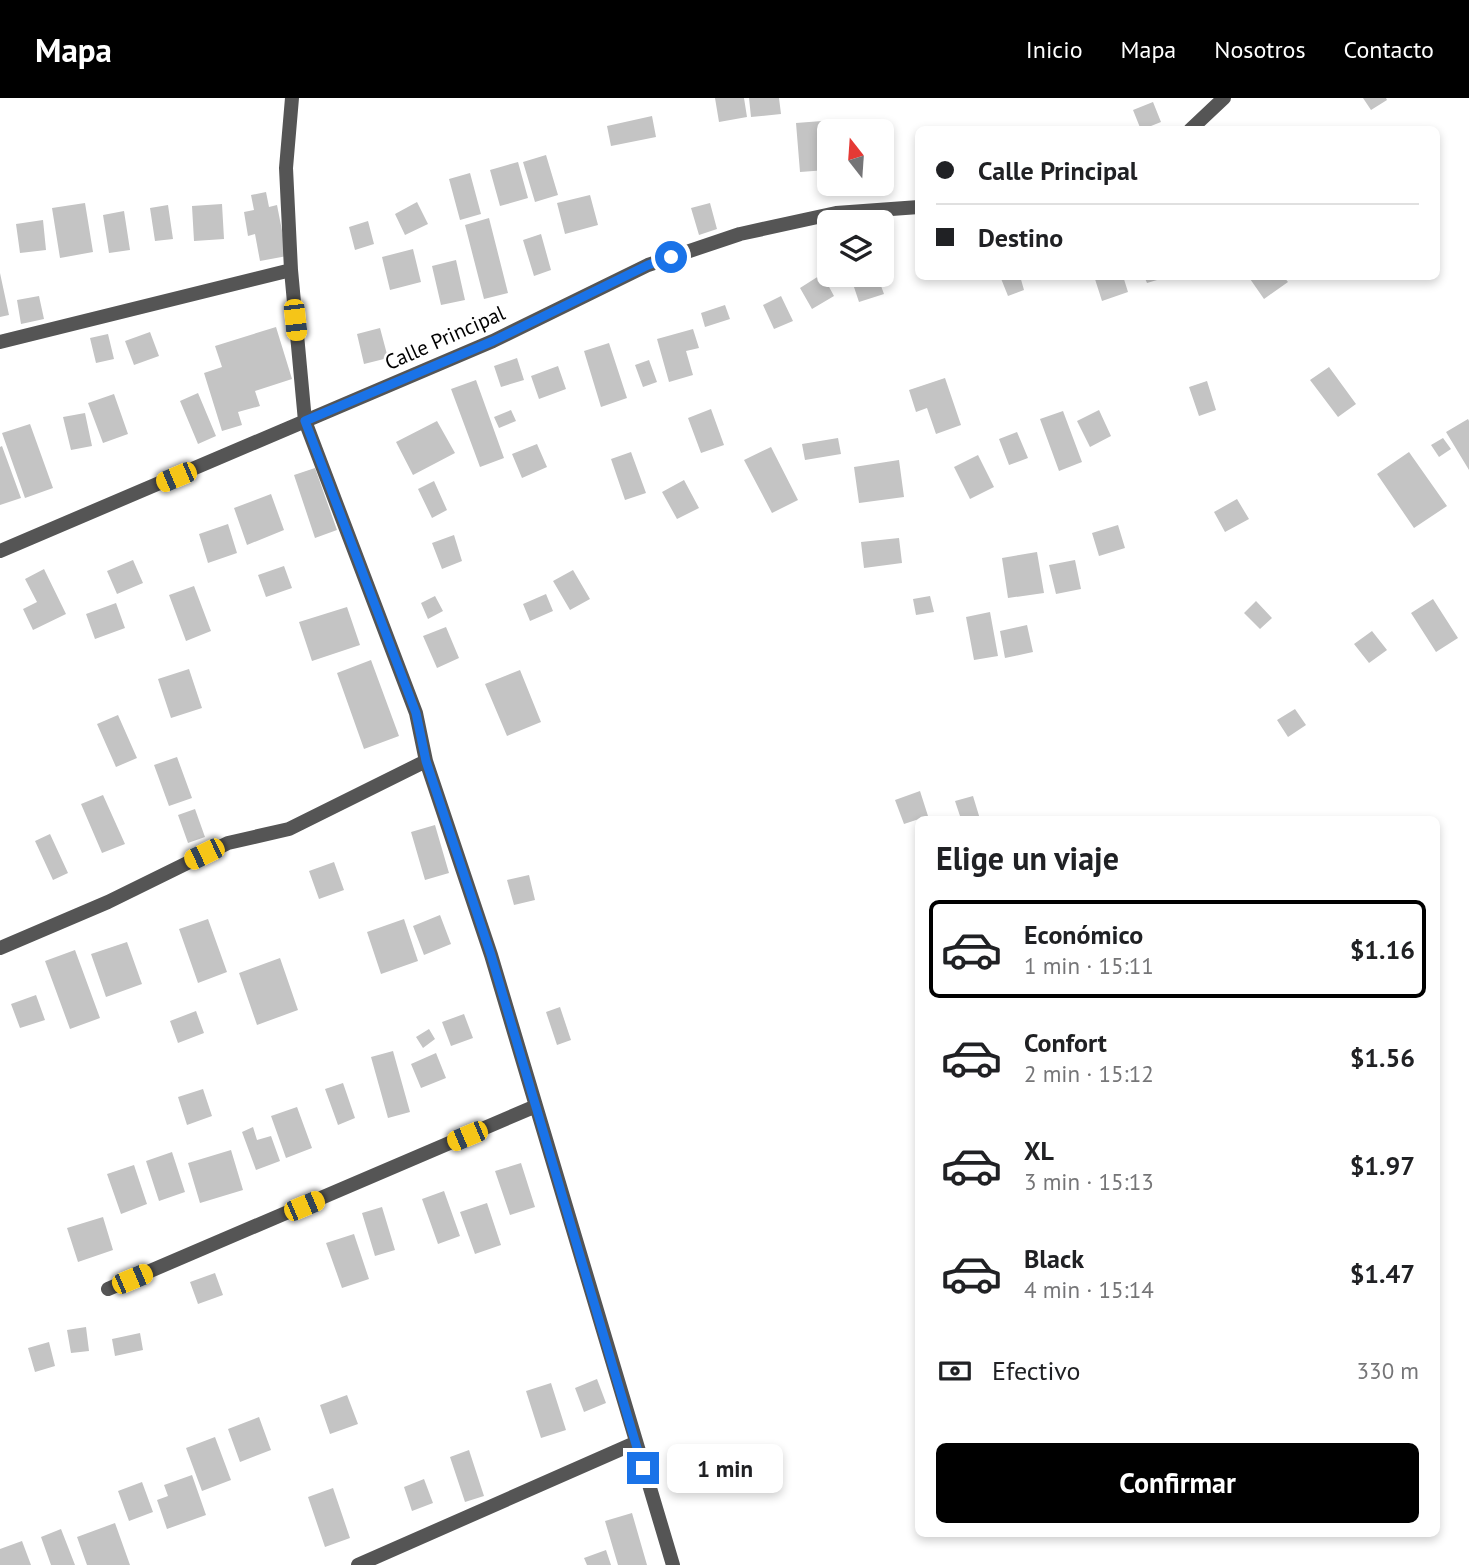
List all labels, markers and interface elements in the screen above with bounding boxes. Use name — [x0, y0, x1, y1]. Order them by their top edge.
text: Mapa — [35, 28, 112, 71]
text: Inicio — [1026, 34, 1083, 65]
text: Mapa — [1121, 34, 1176, 65]
text: Nosotros — [1214, 34, 1306, 65]
text: Contacto — [1344, 34, 1434, 65]
north arrow — [817, 119, 894, 196]
map controls — [817, 119, 894, 287]
text: Calle Principal — [978, 154, 1137, 187]
button: layers — [817, 210, 894, 287]
text: Destino — [978, 221, 1063, 254]
route start — [655, 241, 687, 273]
car — [283, 298, 308, 342]
street label: Calle Principal — [380, 299, 509, 376]
car — [153, 459, 200, 495]
car — [181, 835, 228, 873]
text: Elige un viaje — [936, 837, 1119, 879]
icon: car — [940, 918, 1003, 981]
text: Económico — [1024, 918, 1143, 951]
text: $1.16 — [1350, 933, 1415, 966]
text: 1 min · 15:11 — [1024, 951, 1154, 980]
icon: car — [940, 1026, 1003, 1089]
text: Confort — [1024, 1026, 1107, 1059]
text: $1.56 — [1350, 1041, 1415, 1074]
text: 2 min · 15:12 — [1024, 1059, 1154, 1088]
car — [444, 1118, 491, 1154]
icon: car — [940, 1134, 1003, 1197]
text: XL — [1024, 1134, 1054, 1167]
text: $1.97 — [1350, 1149, 1415, 1182]
text: 3 min · 15:13 — [1024, 1167, 1154, 1196]
car — [281, 1188, 328, 1224]
icon: car — [940, 1242, 1003, 1305]
text: Black — [1024, 1242, 1084, 1275]
text: $1.47 — [1350, 1257, 1415, 1290]
car — [109, 1261, 156, 1297]
text: 4 min · 15:14 — [1024, 1275, 1154, 1304]
icon: cash — [936, 1352, 974, 1390]
text: Efectivo — [992, 1354, 1081, 1387]
text: 330 m — [1357, 1356, 1419, 1385]
button: Confirmar — [936, 1443, 1419, 1523]
callout: 1 min — [668, 1444, 783, 1492]
route end — [627, 1452, 659, 1484]
text: 1 min — [697, 1454, 753, 1483]

